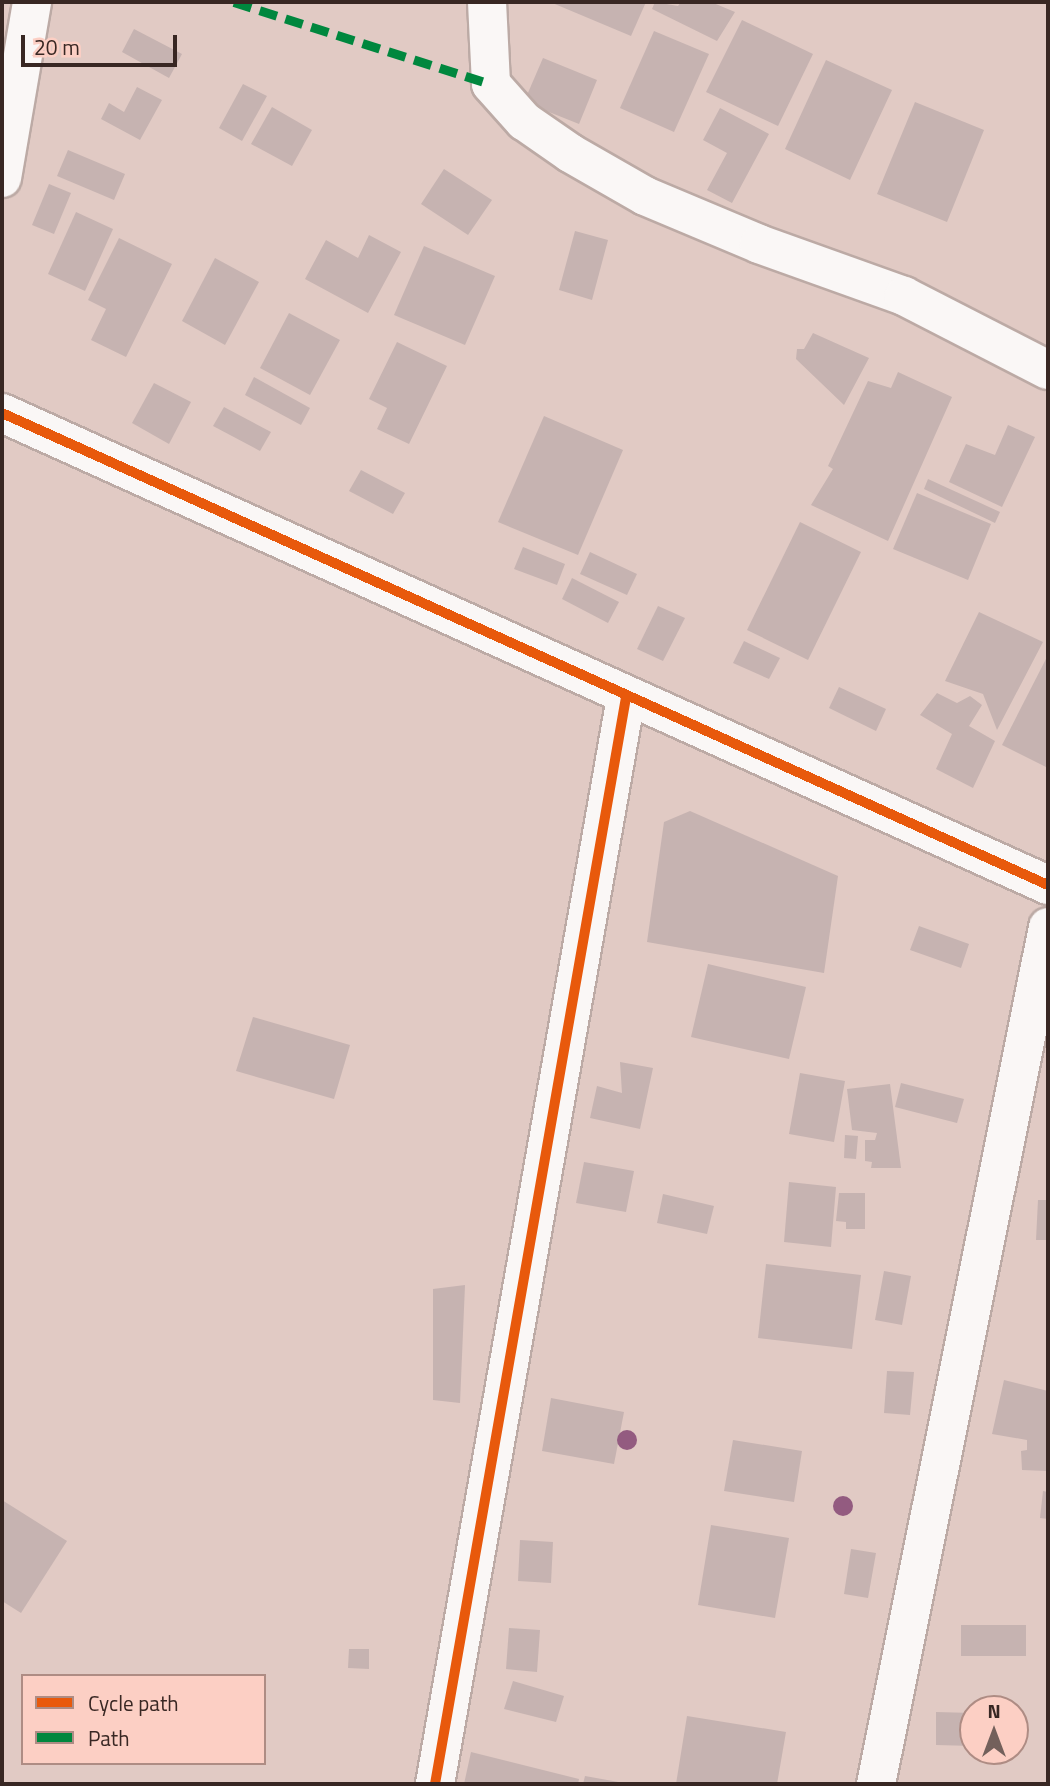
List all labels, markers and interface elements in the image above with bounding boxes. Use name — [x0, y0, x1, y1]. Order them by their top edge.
scale bar — [24, 21, 180, 65]
text: 20 m — [34, 31, 80, 63]
legend — [21, 1674, 266, 1765]
text: Cycle path — [88, 1687, 179, 1719]
north arrow — [959, 1695, 1029, 1765]
text: N — [987, 1696, 1001, 1725]
text: Path — [88, 1722, 130, 1754]

